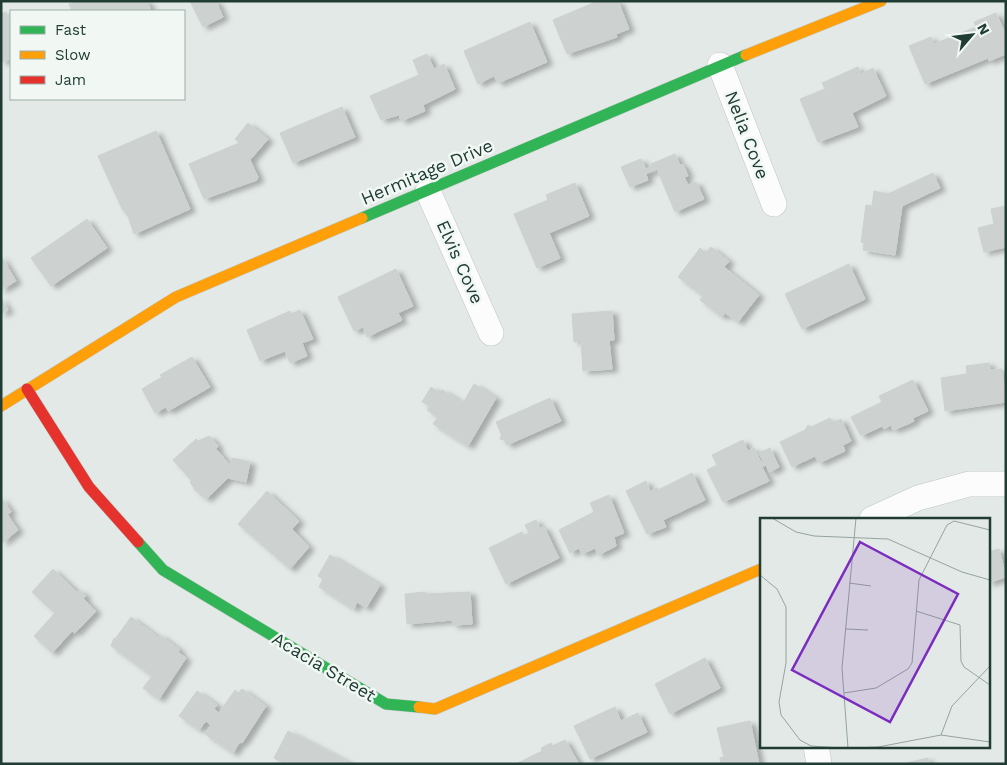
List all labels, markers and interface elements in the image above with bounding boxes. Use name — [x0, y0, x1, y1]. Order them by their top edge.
legend — [10, 10, 185, 100]
north arrow — [947, 10, 997, 60]
text: Fast — [55, 21, 87, 39]
text: N — [974, 21, 993, 37]
text: Slow — [55, 46, 91, 64]
text: Jam — [55, 71, 86, 89]
street label: Nelia Cove — [721, 88, 774, 182]
street label: Hermitage Drive — [358, 134, 496, 209]
street label: Elvis Cove — [433, 217, 488, 307]
inset map — [760, 518, 990, 748]
street label: Acacia Street — [269, 627, 380, 706]

